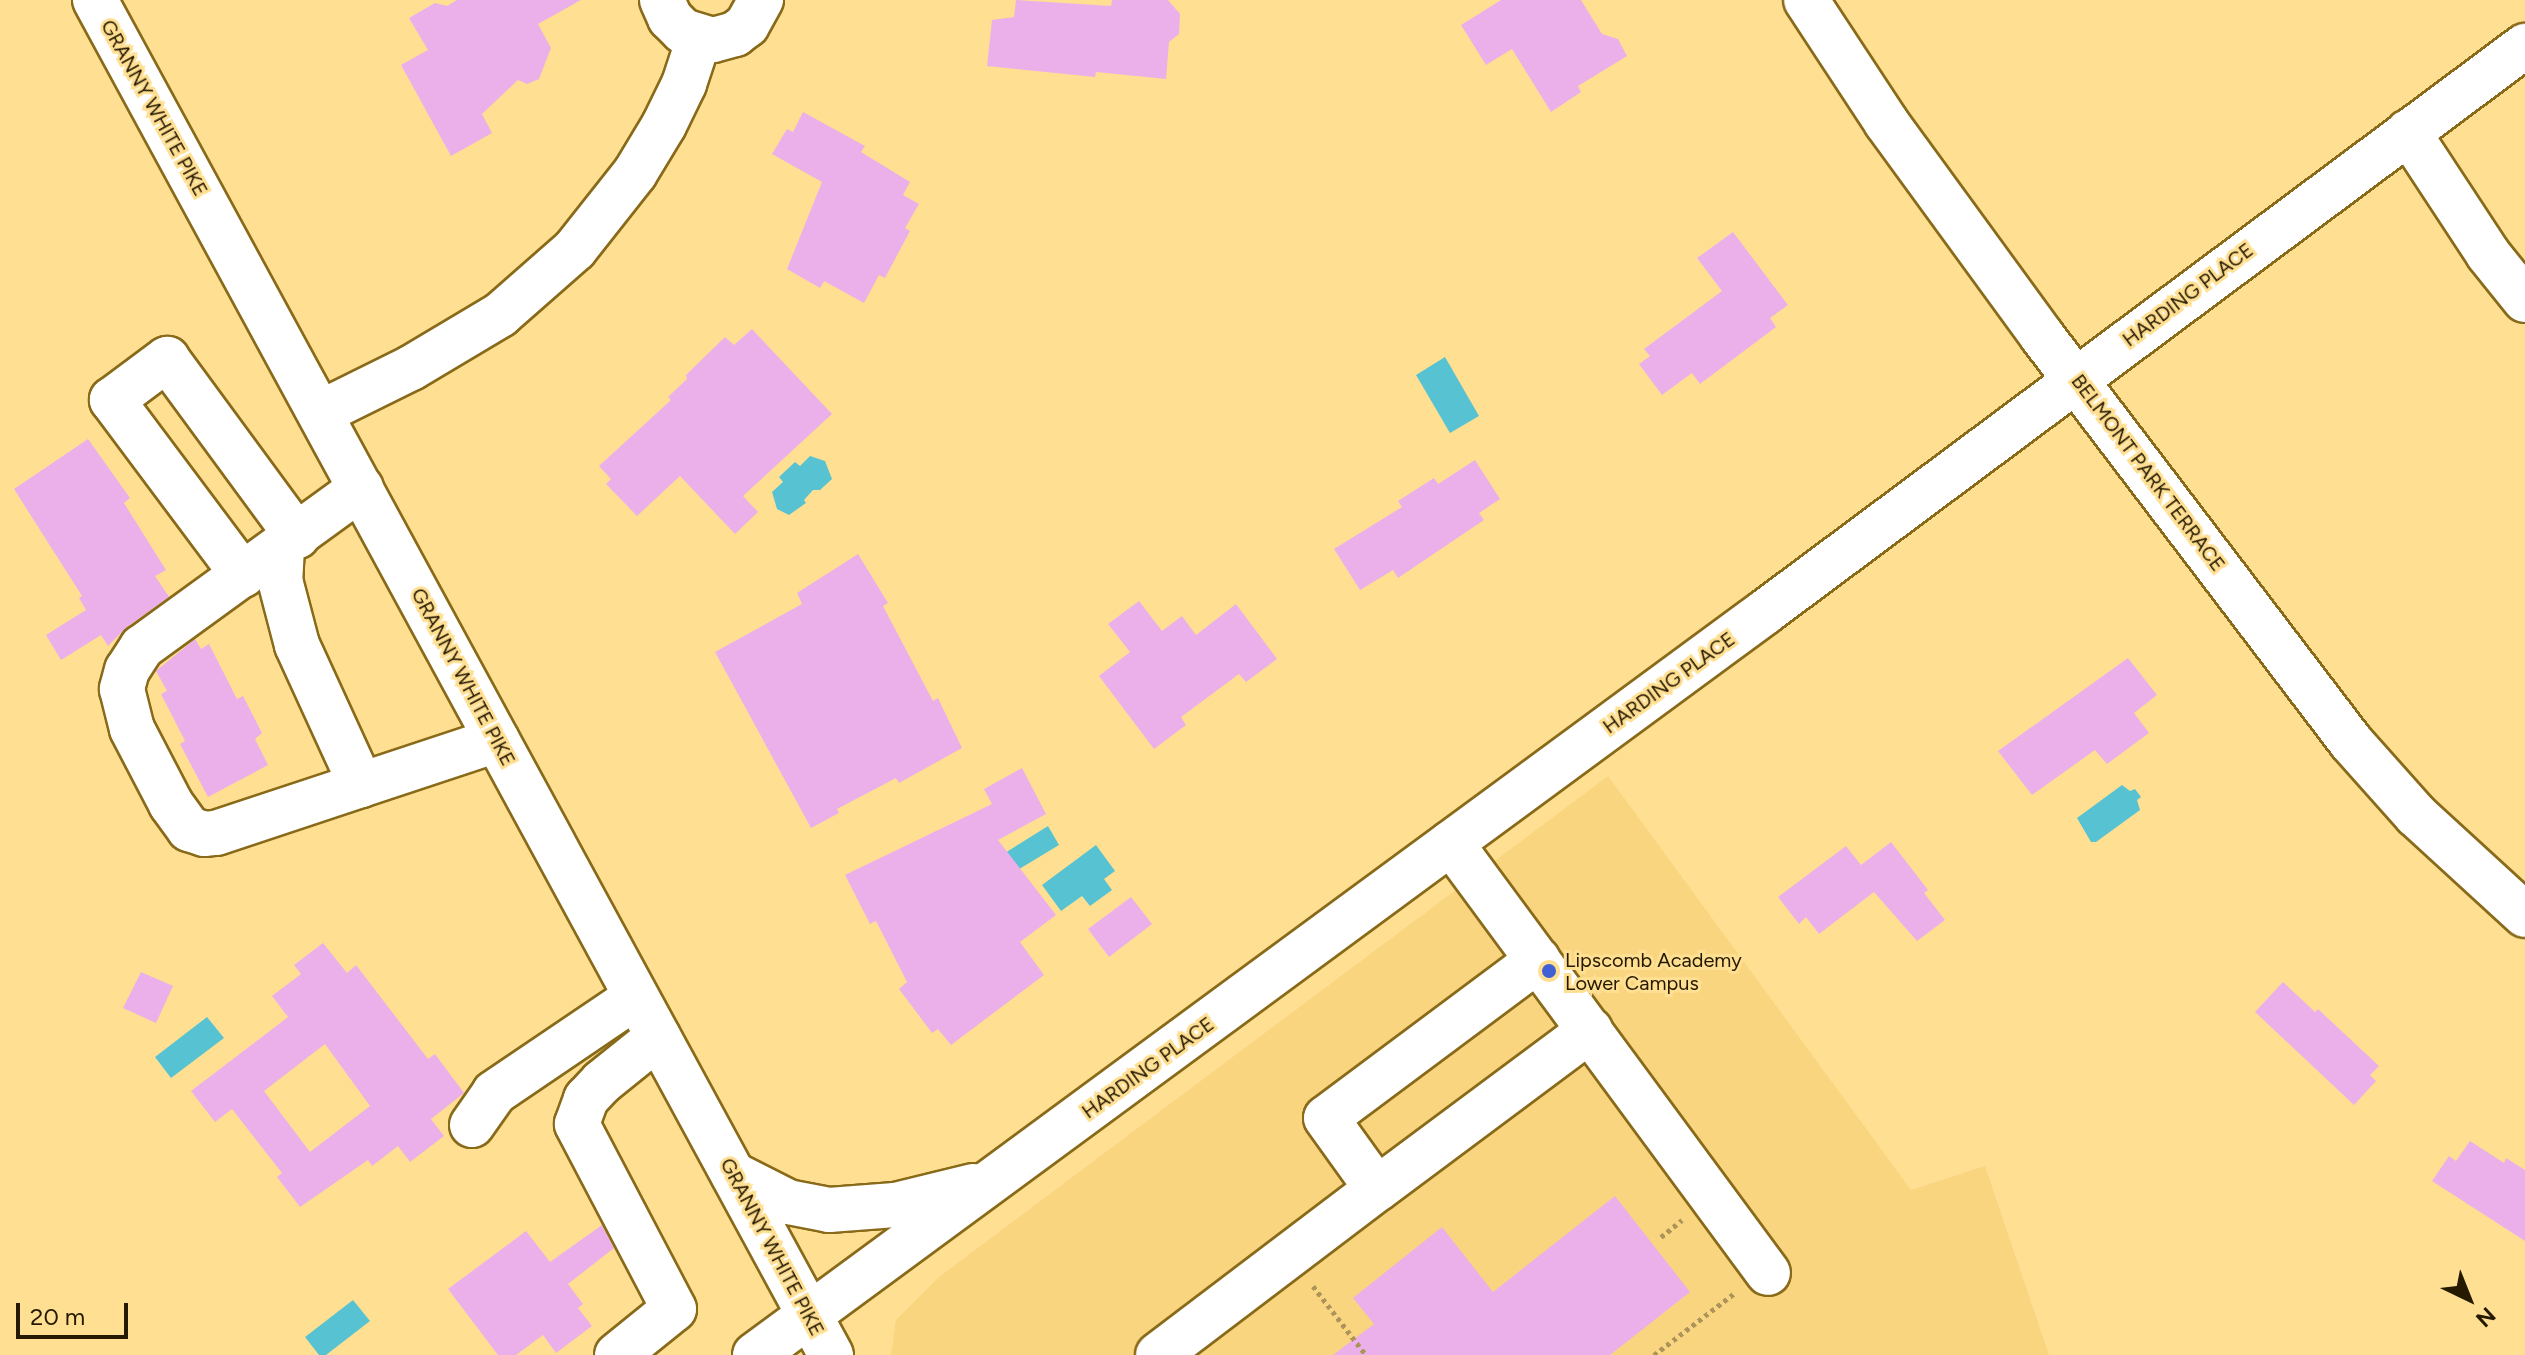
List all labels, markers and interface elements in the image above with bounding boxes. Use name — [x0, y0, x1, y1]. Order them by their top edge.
street label: GRANNY WHITE PIKE — [96, 16, 212, 200]
street label: HARDING PLACE — [2118, 238, 2258, 352]
street label: BELMONT PARK TERRACE — [2066, 370, 2230, 576]
street label: GRANNY WHITE PIKE — [406, 584, 520, 770]
street label: HARDING PLACE — [1598, 627, 1740, 739]
place label: Lipscomb Academy Lower Campus — [1565, 948, 1742, 995]
marker: Lipscomb Academy Lower Campus — [1540, 962, 1558, 980]
street label: HARDING PLACE — [1077, 1012, 1219, 1124]
street label: GRANNY WHITE PIKE — [715, 1154, 829, 1340]
north arrow — [2429, 1259, 2509, 1339]
scale bar — [20, 1287, 132, 1337]
text: N — [2470, 1301, 2501, 1333]
text: 20 m — [30, 1302, 85, 1331]

